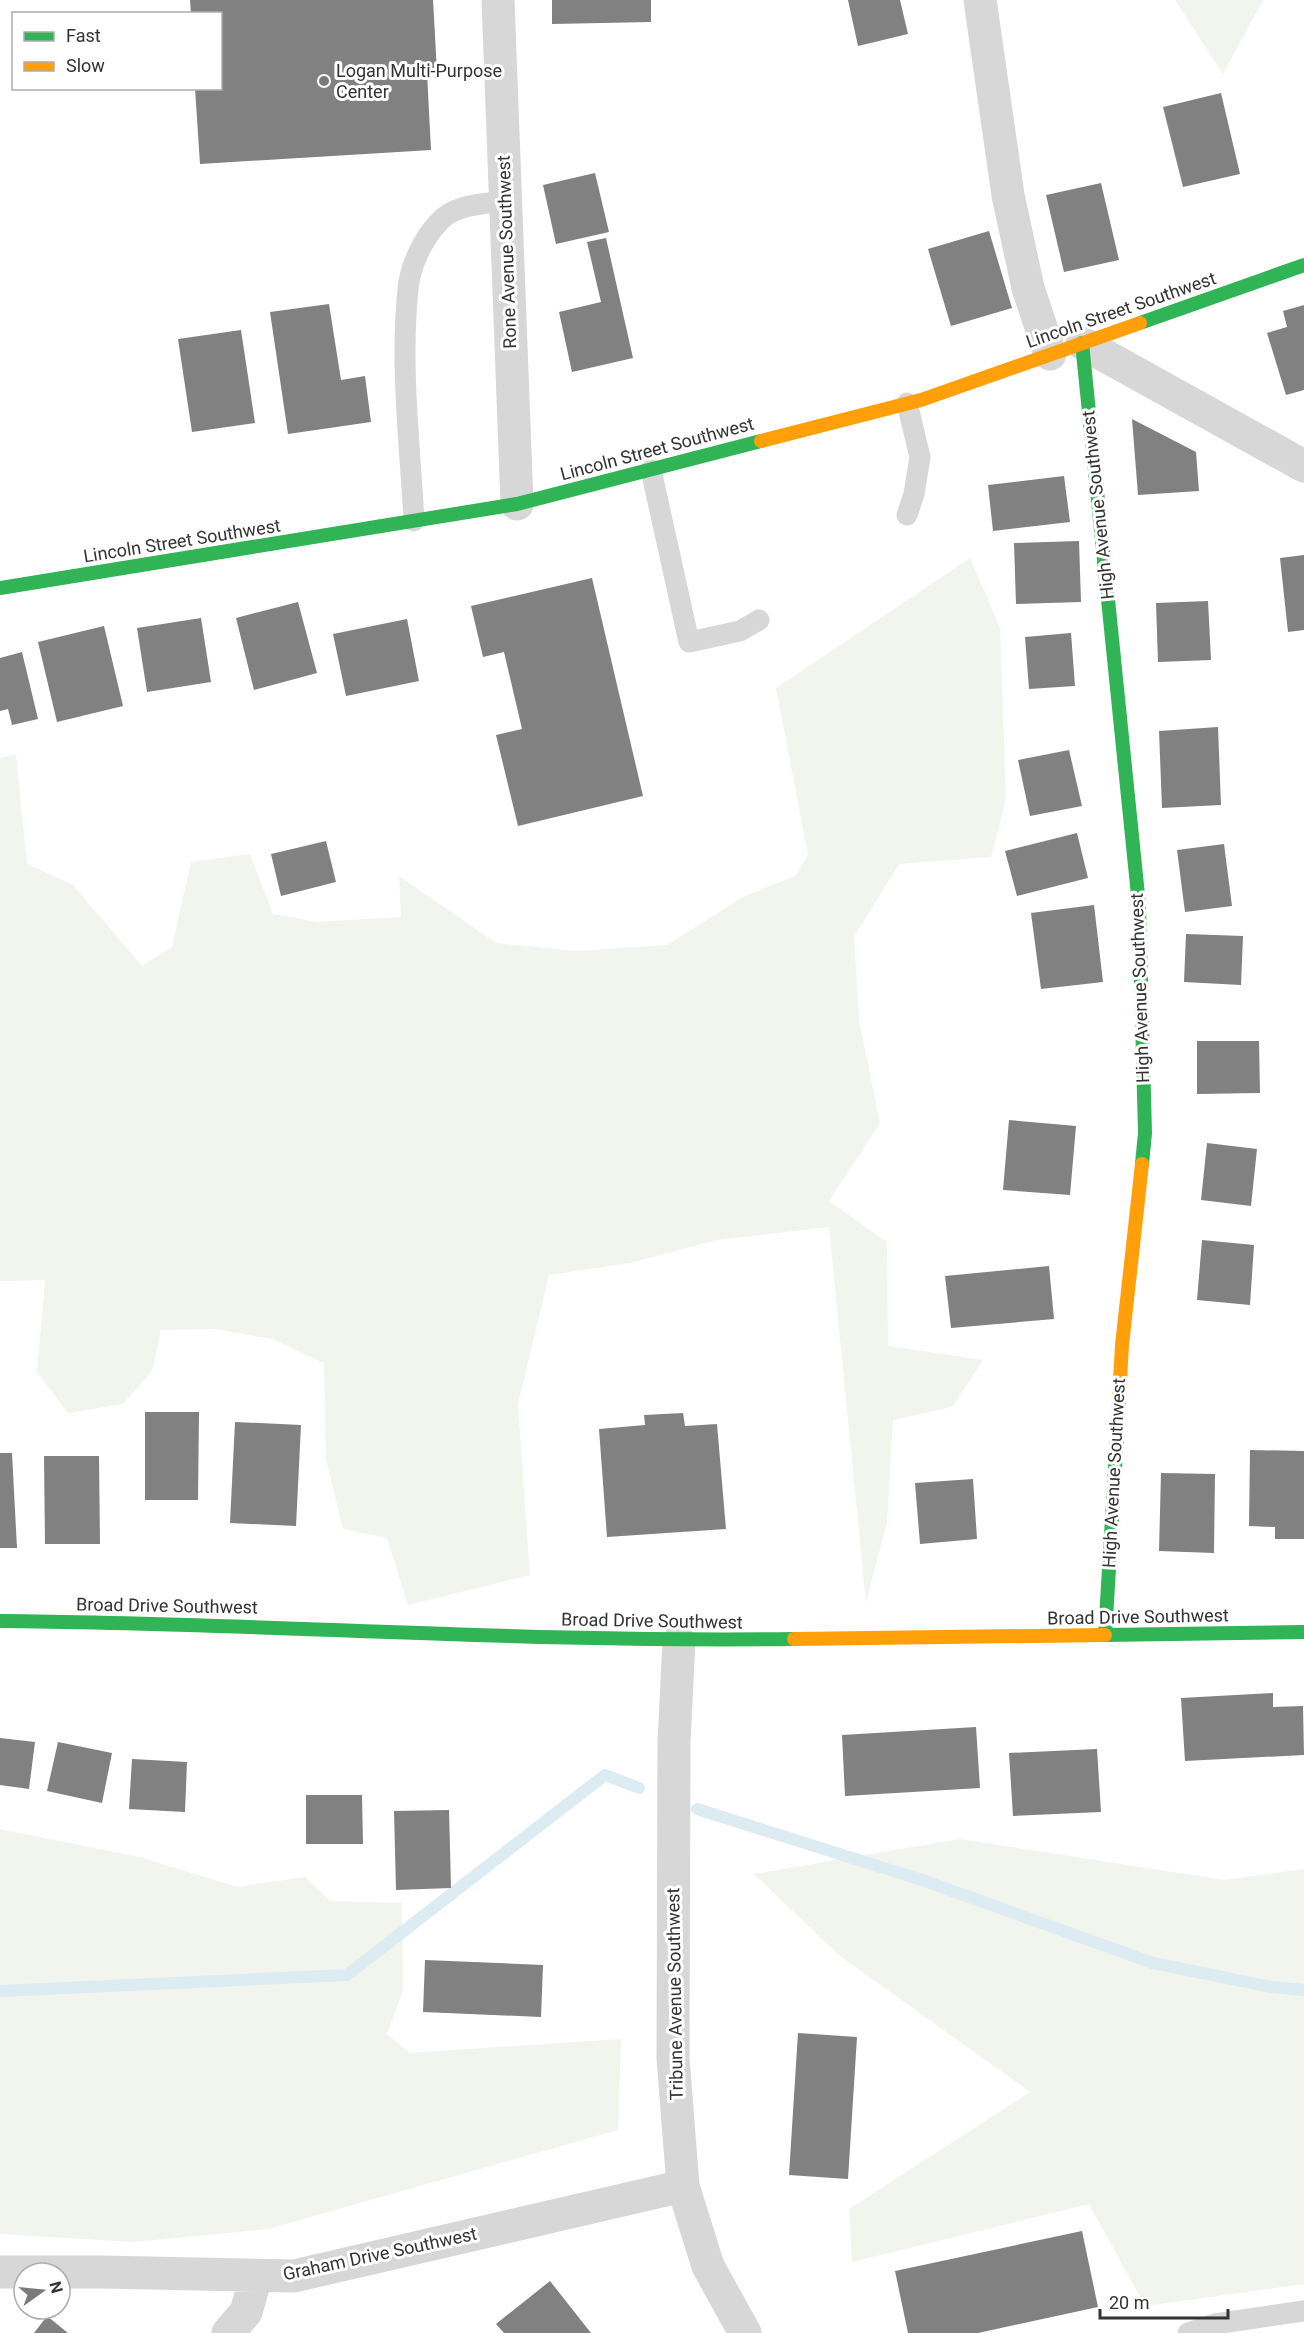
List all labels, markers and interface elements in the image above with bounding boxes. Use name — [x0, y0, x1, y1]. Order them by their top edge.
legend — [12, 12, 222, 90]
text: Fast — [66, 25, 101, 46]
text: Slow — [66, 55, 105, 76]
place label: Logan Multi-Purpose Center — [336, 60, 502, 102]
marker: Logan Multi-Purpose Center — [317, 74, 331, 88]
street label: Rone Avenue Southwest — [493, 155, 520, 349]
street label: Lincoln Street Southwest — [1023, 267, 1219, 352]
street label: High Avenue Southwest — [1077, 409, 1118, 601]
street label: Lincoln Street Southwest — [558, 413, 756, 484]
street label: Lincoln Street Southwest — [82, 515, 282, 566]
street label: High Avenue Southwest — [1126, 893, 1153, 1083]
street label: High Avenue Southwest — [1098, 1377, 1129, 1568]
street label: Broad Drive Southwest — [76, 1593, 258, 1618]
street label: Broad Drive Southwest — [1047, 1604, 1229, 1629]
street label: Broad Drive Southwest — [561, 1608, 743, 1633]
street label: Tribune Avenue Southwest — [662, 1887, 687, 2101]
street label: Graham Drive Southwest — [281, 2223, 479, 2284]
north arrow — [12, 2261, 72, 2321]
text: N — [45, 2279, 67, 2295]
scale bar — [1100, 2282, 1228, 2320]
text: 20 m — [1109, 2292, 1149, 2313]

